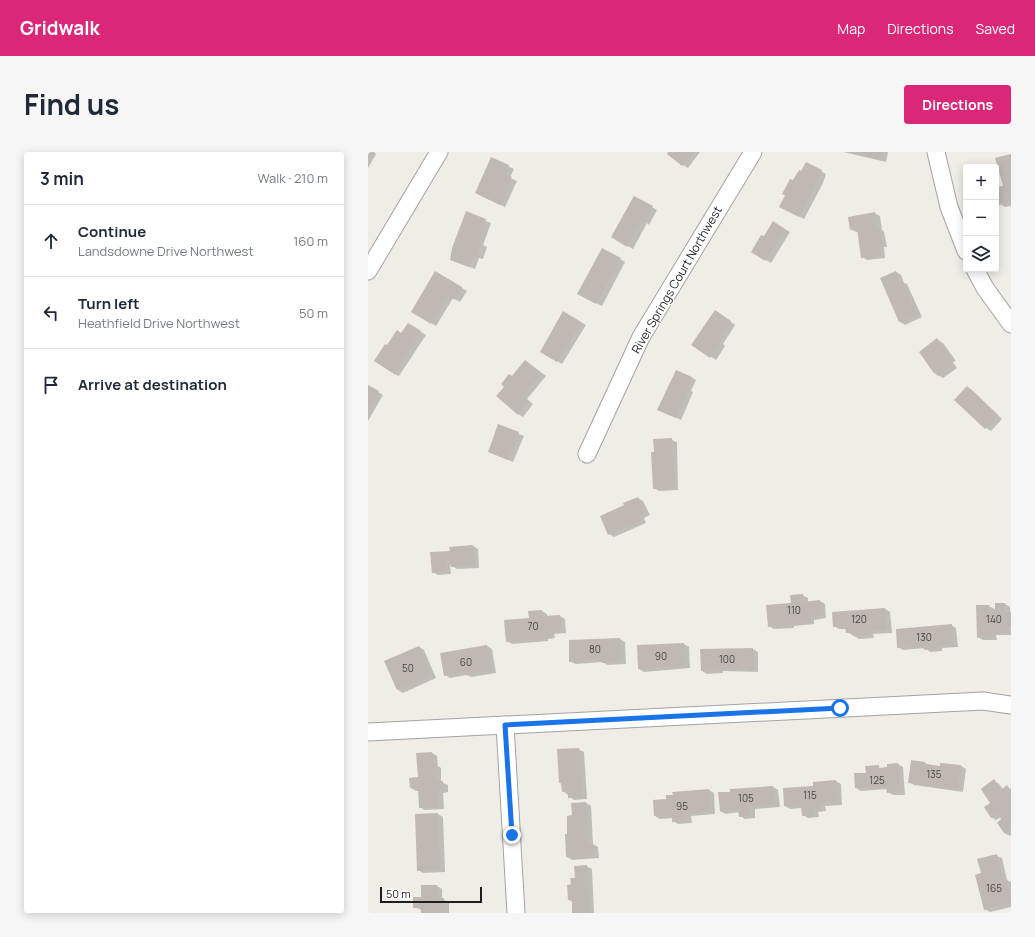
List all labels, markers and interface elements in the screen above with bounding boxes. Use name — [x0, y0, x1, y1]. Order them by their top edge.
text: Gridwalk — [20, 15, 100, 41]
text: Map — [837, 19, 865, 38]
text: Directions — [887, 19, 954, 38]
text: Saved — [976, 19, 1015, 38]
text: Find us — [24, 85, 119, 123]
button: Directions — [904, 85, 1011, 124]
map controls — [963, 164, 999, 272]
button: + — [963, 164, 999, 200]
text: 3 min — [40, 167, 84, 190]
text: Walk · 210 m — [258, 169, 328, 187]
button: − — [963, 200, 999, 236]
street label: River Springs Court Northwest — [627, 203, 726, 357]
text: Continue — [78, 221, 146, 242]
icon: ahead — [40, 230, 62, 252]
text: 160 m — [293, 232, 328, 250]
button: layers — [963, 236, 999, 272]
text: Landsdowne Drive Northwest — [78, 242, 254, 260]
text: Turn left — [78, 293, 140, 314]
icon: left — [40, 302, 62, 324]
text: 50 m — [299, 304, 328, 322]
text: Heathfield Drive Northwest — [78, 314, 240, 332]
icon: arrive — [40, 374, 62, 396]
text: Arrive at destination — [78, 374, 227, 395]
house number: 110 — [787, 603, 801, 617]
house number: 120 — [851, 612, 867, 626]
house number: 140 — [986, 612, 1002, 626]
house number: 70 — [527, 619, 539, 633]
house number: 130 — [916, 630, 932, 644]
house number: 80 — [589, 642, 601, 656]
house number: 90 — [655, 649, 667, 663]
house number: 100 — [719, 652, 735, 666]
house number: 60 — [460, 655, 472, 669]
house number: 50 — [402, 661, 414, 675]
route start — [831, 699, 849, 717]
house number: 135 — [926, 767, 942, 781]
house number: 125 — [869, 773, 885, 787]
house number: 115 — [803, 788, 817, 802]
house number: 105 — [738, 791, 754, 805]
house number: 95 — [676, 799, 688, 813]
route end — [503, 826, 521, 844]
house number: 165 — [986, 881, 1002, 895]
scale bar — [380, 885, 482, 904]
text: 50 m — [386, 886, 411, 901]

